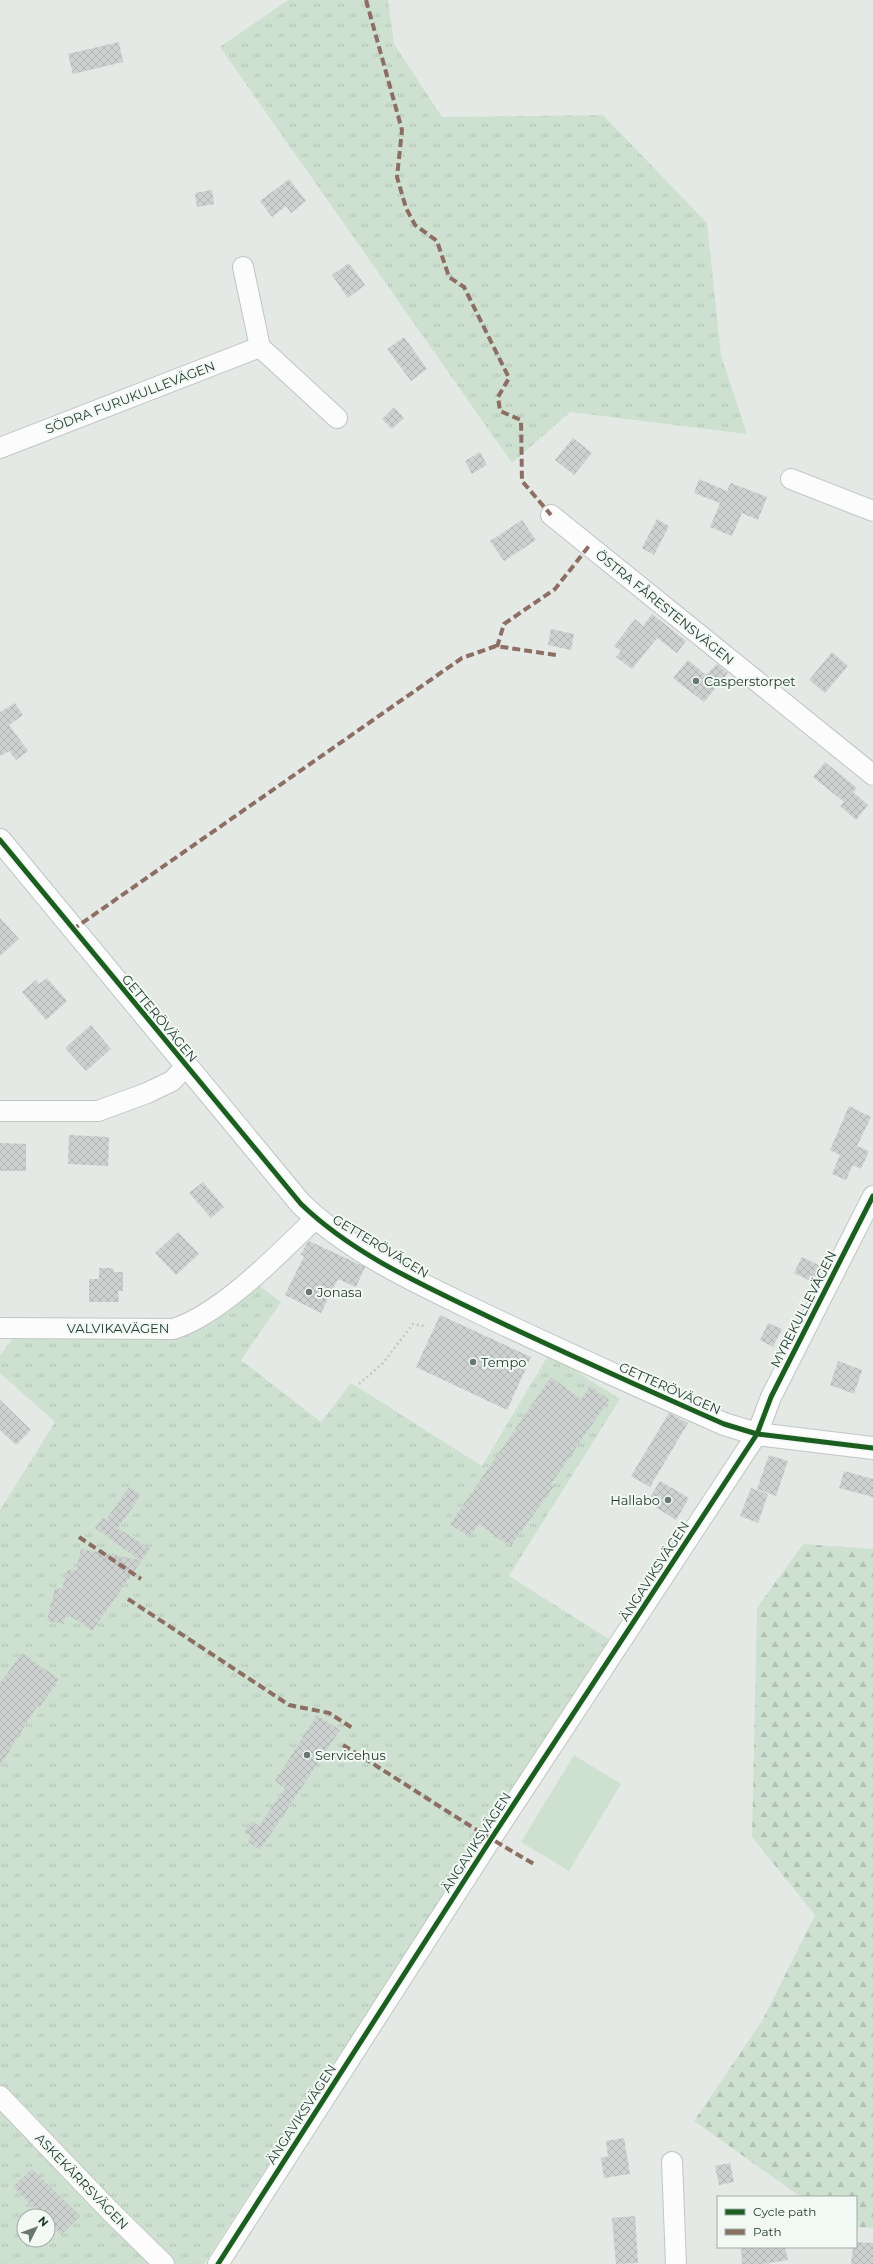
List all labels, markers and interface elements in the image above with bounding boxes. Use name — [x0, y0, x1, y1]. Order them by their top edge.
street label: SÖDRA FURUKULLEVÄGEN — [43, 357, 217, 437]
street label: ÖSTRA FÅRESTENSVÄGEN — [593, 546, 737, 668]
place label: Casperstorpet — [704, 673, 796, 689]
marker: Casperstorpet — [691, 676, 701, 686]
street label: GETTERÖVÄGEN — [119, 971, 201, 1065]
street label: GETTERÖVÄGEN — [330, 1211, 432, 1281]
street label: MYREKULLEVÄGEN — [767, 1248, 839, 1370]
place label: Jonasa — [316, 1284, 362, 1300]
marker: Jonasa — [304, 1287, 314, 1297]
street label: VALVIKAVÄGEN — [67, 1320, 169, 1336]
place label: Tempo — [481, 1354, 526, 1370]
marker: Tempo — [468, 1357, 478, 1367]
street label: GETTERÖVÄGEN — [617, 1358, 723, 1418]
place label: Hallabo — [610, 1492, 660, 1508]
marker: Hallabo — [663, 1495, 673, 1505]
street label: ÄNGAVIKSVÄGEN — [616, 1518, 692, 1624]
place label: Servicehus — [315, 1747, 386, 1763]
marker: Servicehus — [302, 1750, 312, 1760]
street label: ÄNGAVIKSVÄGEN — [438, 1789, 514, 1895]
street label: ÄNGAVIKSVÄGEN — [263, 2061, 339, 2167]
street label: ASKEKÄRRSVÄGEN — [32, 2130, 132, 2232]
legend — [717, 2196, 857, 2248]
text: Cycle path — [753, 2204, 816, 2219]
north arrow — [16, 2208, 56, 2248]
text: Path — [753, 2224, 782, 2239]

